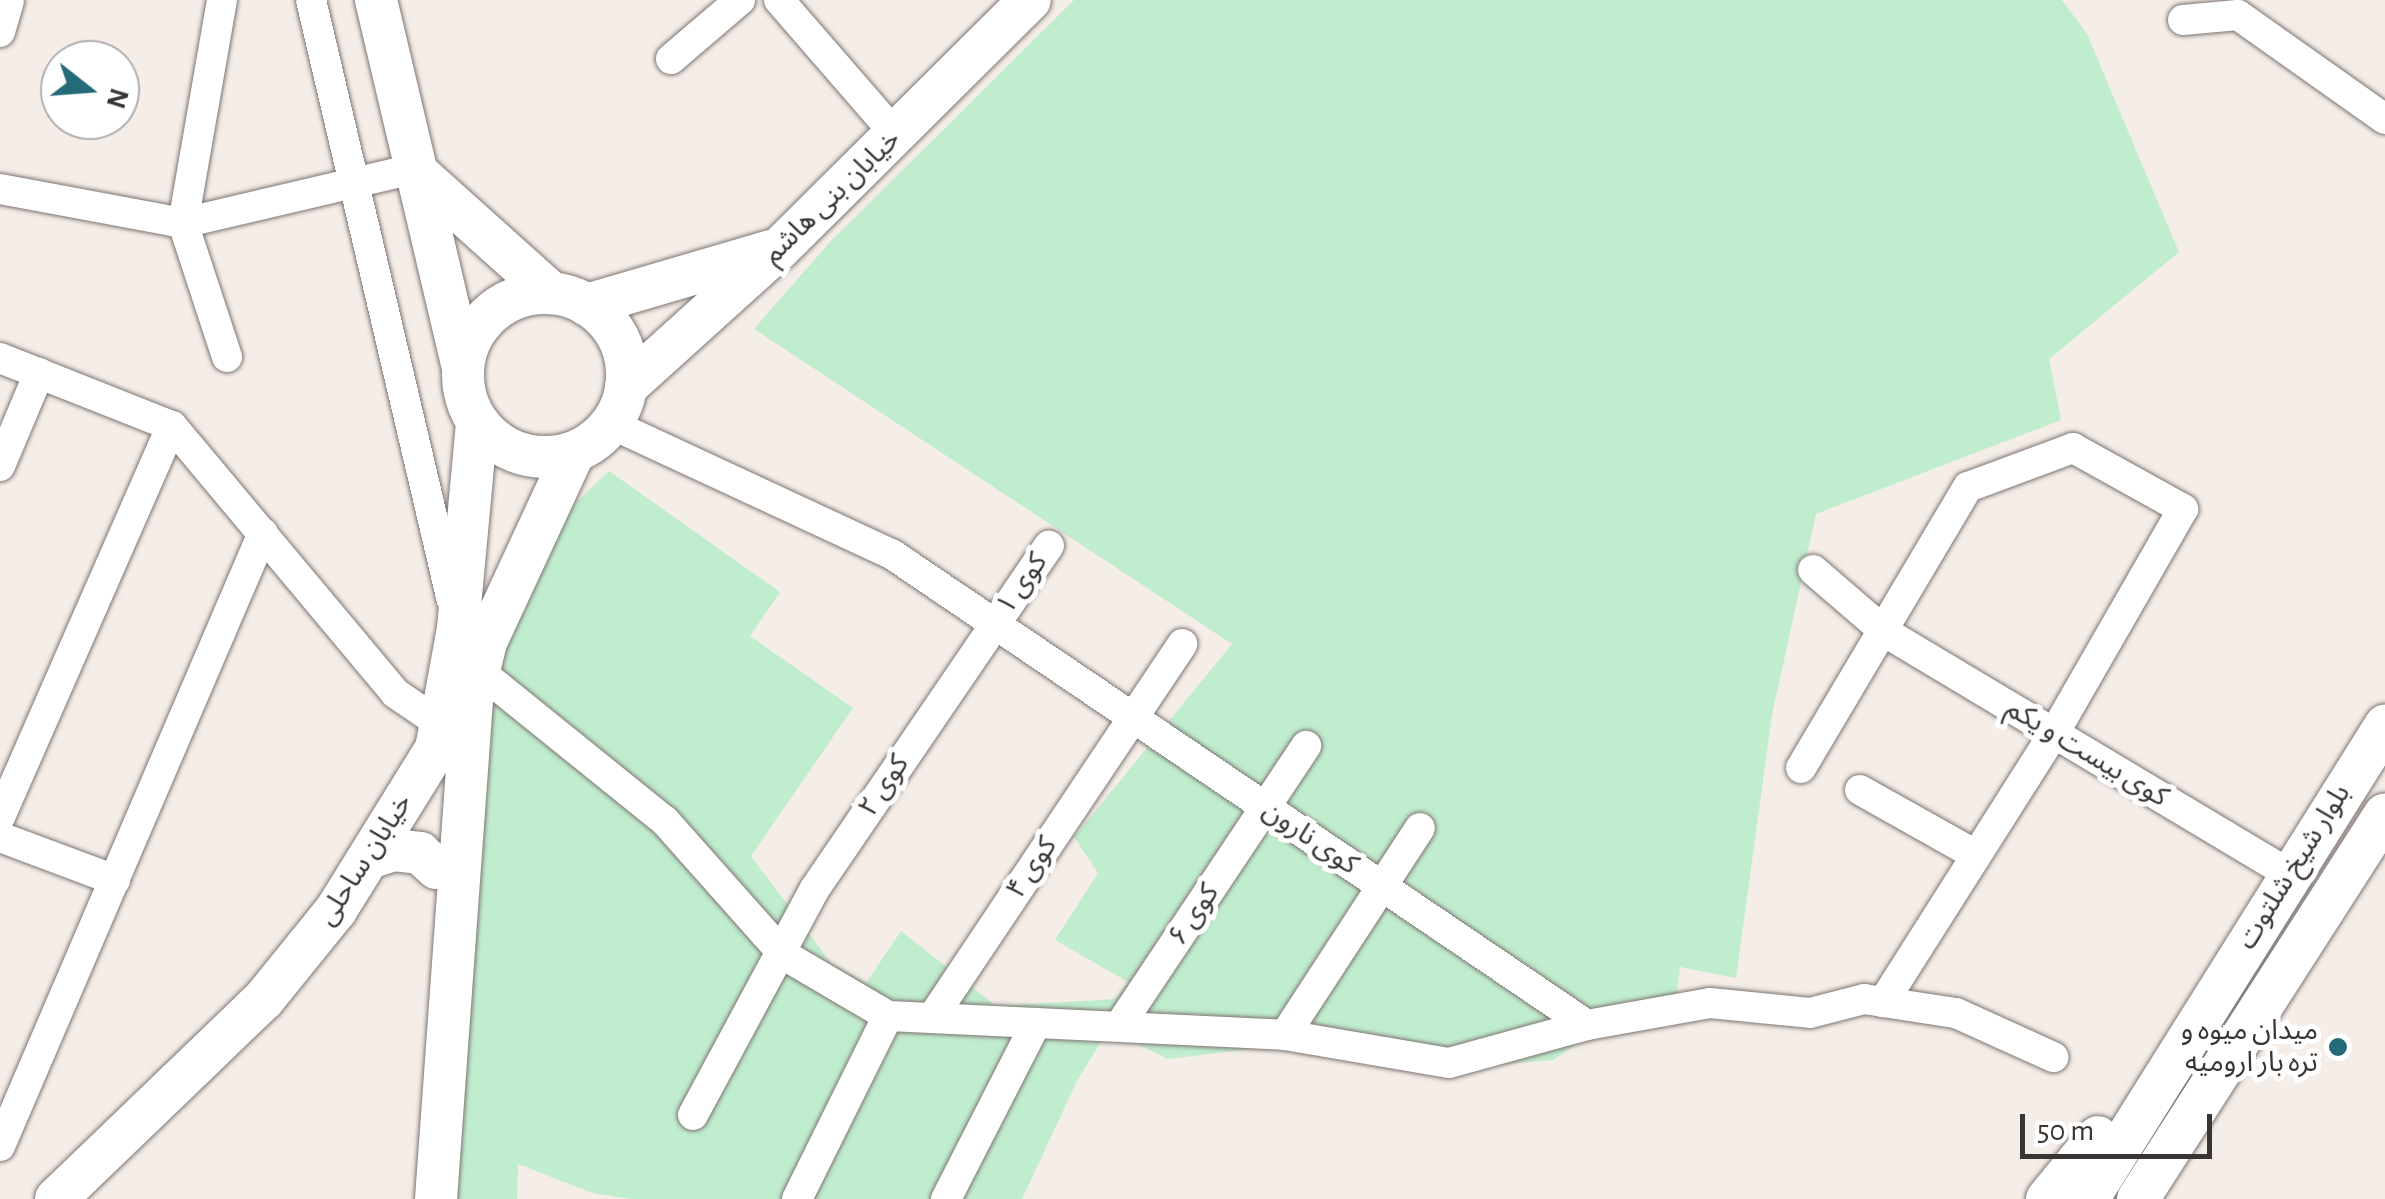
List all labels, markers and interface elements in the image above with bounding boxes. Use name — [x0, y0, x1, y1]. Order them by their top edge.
north arrow — [40, 40, 140, 140]
text: N — [101, 85, 133, 112]
street label: خیابان بنی هاشم — [756, 123, 908, 271]
street label: کوی ۱ — [989, 547, 1055, 621]
street label: کوی بیست و یکم — [2000, 691, 2174, 815]
street label: کوی ۲ — [851, 749, 917, 823]
street label: بلوار شیخ شلتوت — [2230, 779, 2358, 955]
street label: خیابان ساحلی — [310, 788, 420, 932]
street label: کوی نارون — [1256, 794, 1364, 882]
street label: کوی ۴ — [999, 831, 1065, 905]
street label: کوی ۶ — [1161, 878, 1227, 952]
place label: میدان میوه و تره بار ارومیه — [2181, 1014, 2318, 1080]
marker: میدان میوه و تره بار ارومیه — [2327, 1036, 2349, 1058]
scale bar — [2025, 1094, 2218, 1156]
text: 50 m — [2037, 1116, 2094, 1146]

